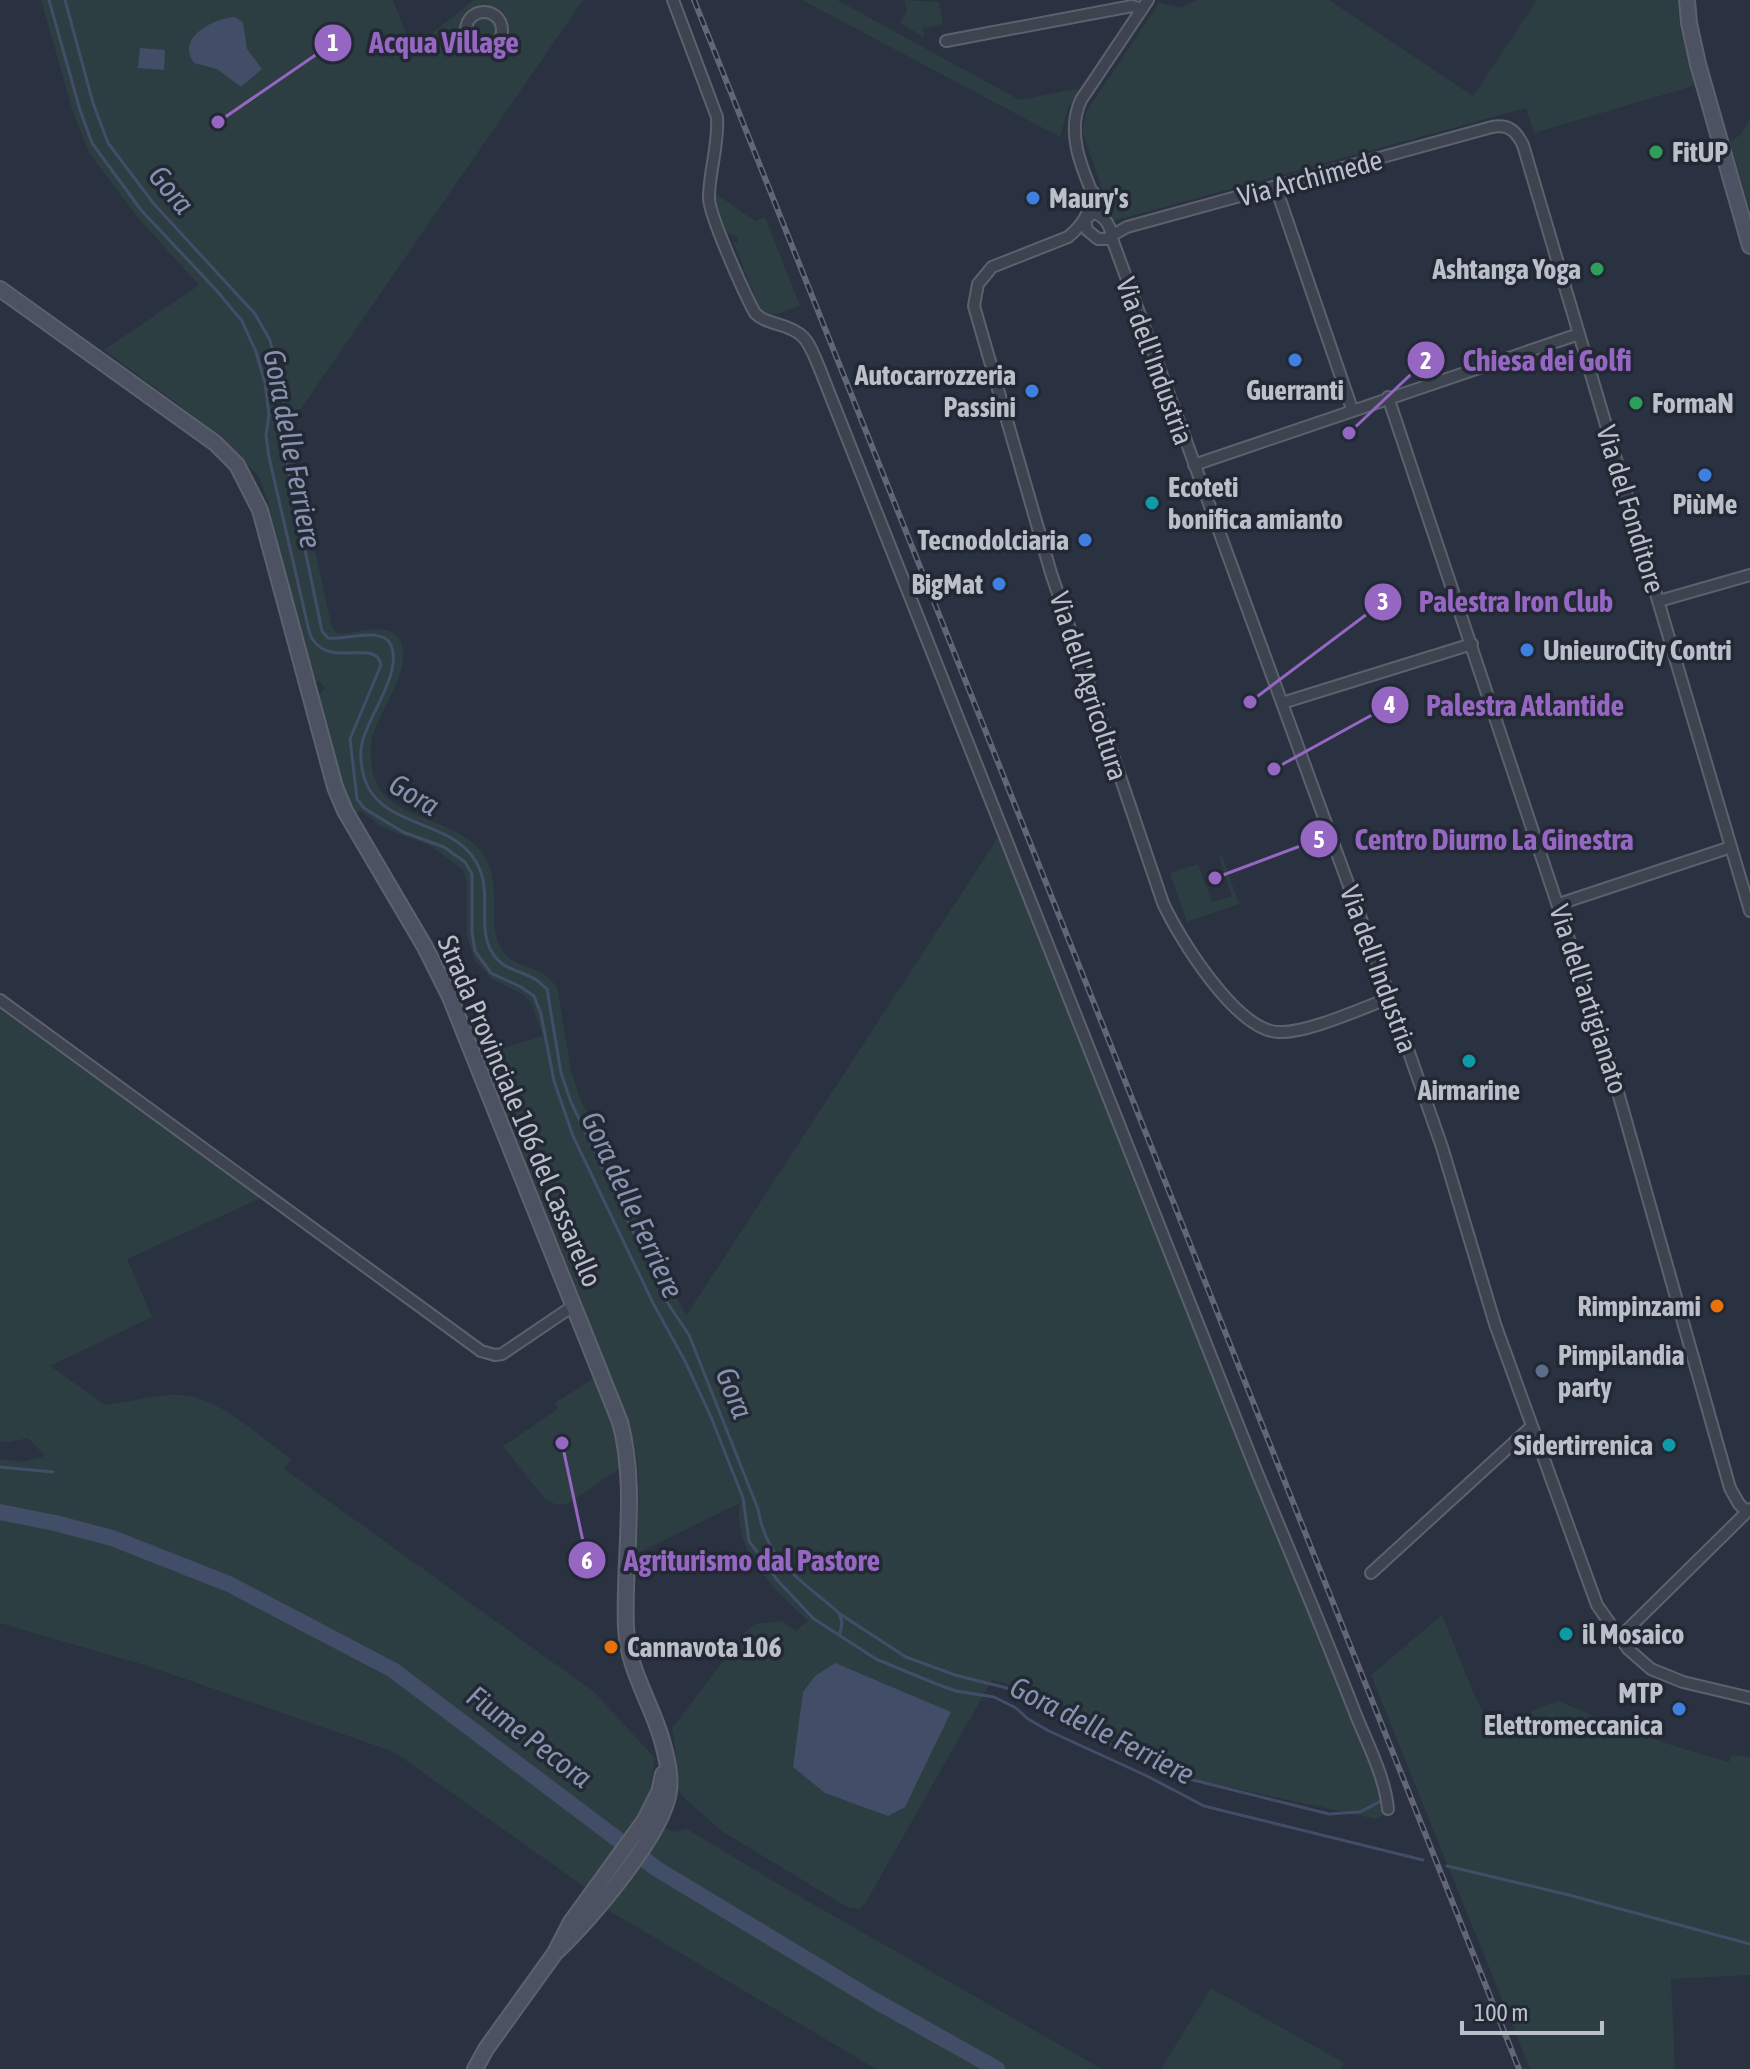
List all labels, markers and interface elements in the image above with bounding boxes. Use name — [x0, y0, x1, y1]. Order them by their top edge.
callout: Acqua Village — [313, 16, 535, 70]
text: Acqua Village — [368, 25, 519, 59]
text: 1 — [327, 29, 339, 56]
place label: FitUP — [1672, 136, 1728, 168]
street label: Via Archimede — [1234, 143, 1386, 213]
marker: FitUP — [1647, 143, 1665, 161]
water label: Gora — [142, 159, 201, 220]
place label: Maury's — [1049, 182, 1129, 214]
marker: Maury's — [1024, 189, 1042, 207]
place label: Ashtanga Yoga — [1431, 253, 1581, 285]
marker: Ashtanga Yoga — [1588, 260, 1606, 278]
street label: Via dell'Industria — [1110, 273, 1200, 449]
callout: Chiesa dei Golfi — [1406, 333, 1647, 387]
text: Chiesa dei Golfi — [1462, 343, 1632, 377]
water label: Gora delle Ferriere — [257, 346, 329, 551]
text: 2 — [1420, 347, 1432, 374]
marker: Guerranti — [1286, 351, 1304, 369]
place label: Autocarrozzeria Passini — [854, 359, 1016, 423]
place label: Guerranti — [1246, 374, 1344, 406]
marker: Autocarrozzeria Passini — [1023, 382, 1041, 400]
place label: FormaN — [1652, 387, 1734, 419]
marker: FormaN — [1627, 394, 1645, 412]
street label: Via del Fonditore — [1590, 421, 1672, 597]
marker: PiùMe — [1696, 466, 1714, 484]
place label: Ecoteti bonifica amianto — [1168, 471, 1343, 535]
place label: PiùMe — [1673, 488, 1737, 520]
marker: Ecoteti bonifica amianto — [1143, 494, 1161, 512]
place label: Tecnodolciaria — [918, 524, 1069, 556]
marker: Tecnodolciaria — [1076, 531, 1094, 549]
place label: BigMat — [911, 568, 983, 600]
marker: BigMat — [990, 575, 1008, 593]
callout: Palestra Iron Club — [1363, 575, 1630, 629]
text: Palestra Iron Club — [1419, 584, 1613, 618]
street label: Via dell'Agricoltura — [1043, 588, 1135, 784]
text: 3 — [1377, 588, 1389, 615]
place label: UnieuroCity Contri — [1543, 634, 1732, 666]
marker: UnieuroCity Contri — [1518, 641, 1536, 659]
callout: Palestra Atlantide — [1370, 678, 1640, 732]
text: Palestra Atlantide — [1426, 688, 1624, 722]
text: 4 — [1383, 691, 1396, 718]
water label: Gora — [384, 766, 446, 822]
callout: Centro Diurno La Ginestra — [1299, 812, 1650, 866]
text: Centro Diurno La Ginestra — [1354, 822, 1634, 856]
text: 5 — [1313, 826, 1325, 853]
street label: Via dell'Industria — [1334, 881, 1424, 1057]
street label: Via dell'artigianato — [1543, 900, 1635, 1098]
street label: Strada Provinciale 106 del Cassarello — [431, 931, 609, 1291]
marker: Airmarine — [1460, 1052, 1478, 1070]
place label: Airmarine — [1417, 1074, 1520, 1106]
water label: Gora delle Ferriere — [575, 1106, 691, 1303]
place label: Rimpinzami — [1577, 1290, 1701, 1322]
marker: Rimpinzami — [1708, 1297, 1726, 1315]
place label: Pimpilandia party — [1558, 1339, 1685, 1403]
water label: Gora — [709, 1362, 760, 1423]
marker: Pimpilandia party — [1533, 1362, 1551, 1380]
place label: Sidertirrenica — [1514, 1429, 1653, 1461]
marker: Sidertirrenica — [1660, 1436, 1678, 1454]
callout: Agriturismo dal Pastore — [567, 1533, 896, 1587]
text: Agriturismo dal Pastore — [623, 1543, 880, 1577]
text: 6 — [581, 1547, 593, 1574]
place label: il Mosaico — [1582, 1618, 1684, 1650]
marker: il Mosaico — [1557, 1625, 1575, 1643]
place label: Cannavota 106 — [627, 1631, 782, 1663]
marker: Cannavota 106 — [602, 1638, 620, 1656]
water label: Gora delle Ferriere — [1005, 1669, 1200, 1791]
place label: MTP Elettromeccanica — [1484, 1677, 1663, 1741]
water label: Fiume Pecora — [461, 1678, 599, 1794]
marker: MTP Elettromeccanica — [1670, 1700, 1688, 1718]
scale bar — [1462, 1985, 1602, 2035]
text: 100 m — [1474, 1999, 1528, 2026]

